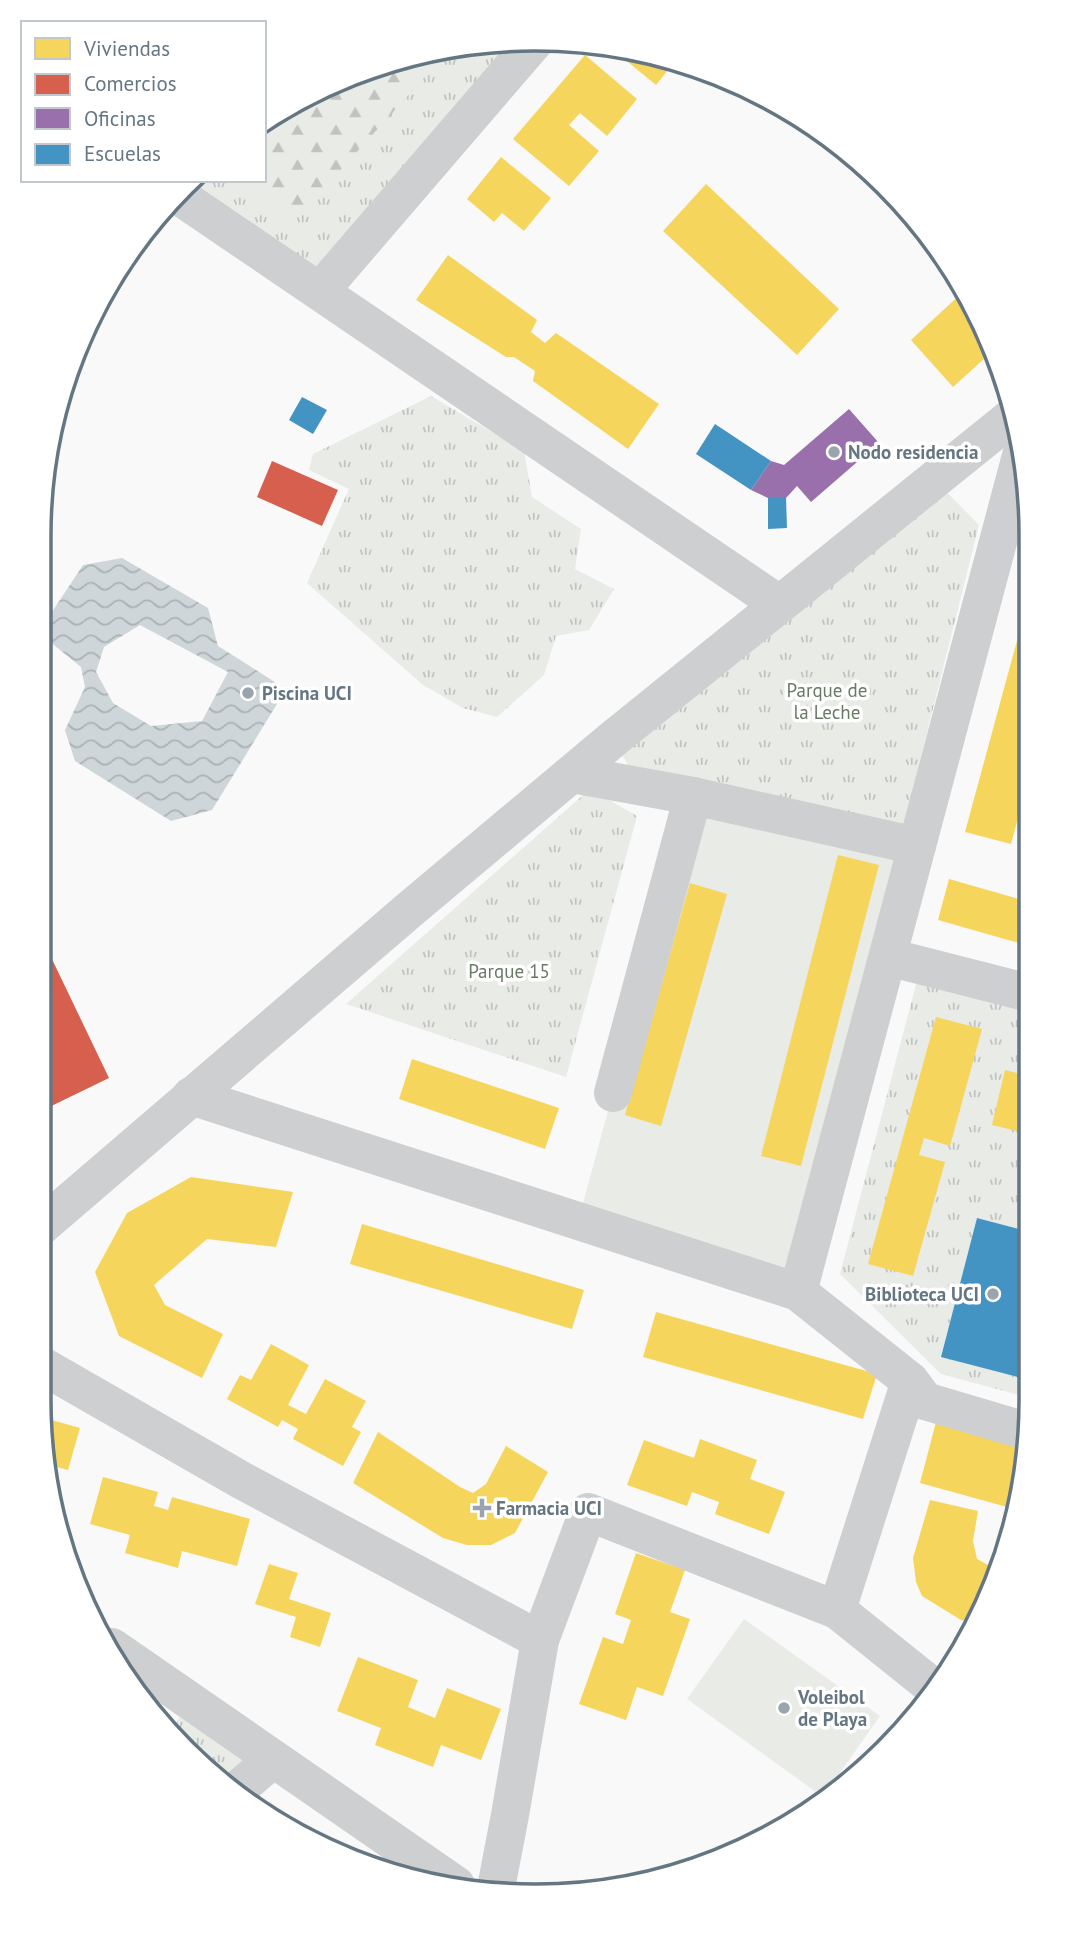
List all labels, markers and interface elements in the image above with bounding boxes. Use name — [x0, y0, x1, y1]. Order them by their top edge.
legend — [21, 21, 266, 182]
text: Viviendas — [83, 35, 170, 62]
text: Comercios — [84, 70, 177, 97]
text: Oficinas — [84, 105, 156, 132]
text: Escuelas — [84, 140, 161, 167]
place label: Nodo residencia — [848, 440, 978, 464]
marker: Nodo residencia — [826, 444, 842, 460]
park label: Parque de la Leche — [787, 678, 867, 724]
place label: Piscina UCI — [262, 681, 352, 705]
marker: Piscina UCI — [240, 685, 256, 701]
park label: Parque 15 — [468, 959, 550, 983]
place label: Biblioteca UCI — [865, 1282, 979, 1306]
marker: Biblioteca UCI — [985, 1286, 1001, 1302]
place label: Farmacia UCI — [496, 1496, 602, 1520]
marker: Farmacia UCI — [474, 1500, 490, 1516]
place label: Voleibol de Playa — [797, 1685, 867, 1731]
marker: Voleibol de Playa — [776, 1700, 792, 1716]

